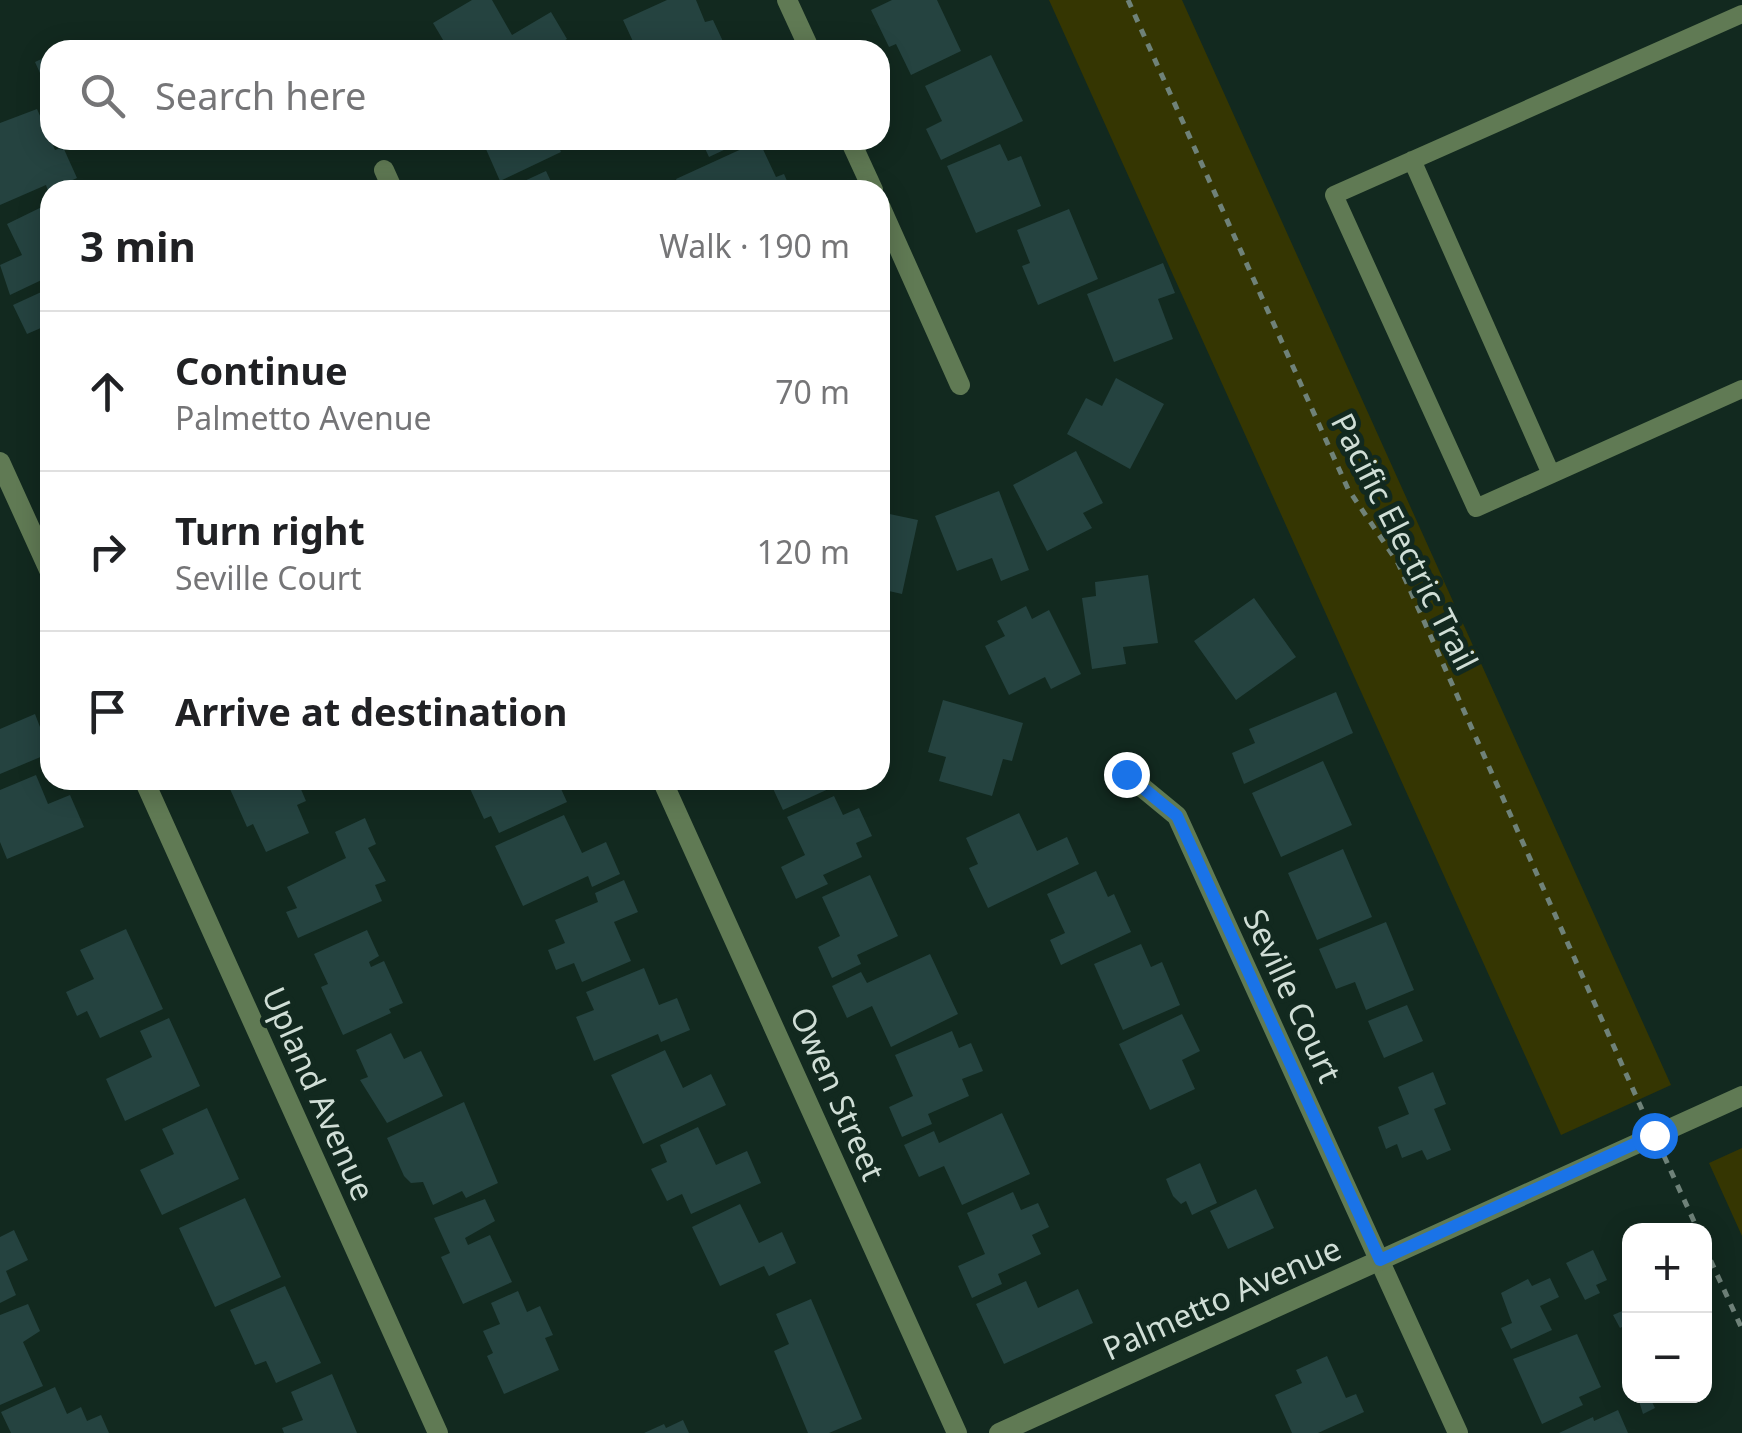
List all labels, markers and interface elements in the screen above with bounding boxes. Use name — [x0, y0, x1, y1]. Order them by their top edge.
search box — [40, 40, 890, 150]
icon: search — [75, 68, 130, 123]
text: Search here — [155, 69, 366, 121]
text: 3 min — [80, 217, 196, 274]
text: Walk · 190 m — [659, 224, 850, 267]
text: Continue — [175, 344, 348, 396]
icon: ahead — [80, 364, 135, 419]
text: 70 m — [775, 370, 850, 413]
text: Palmetto Avenue — [175, 396, 432, 439]
street label: Pacific Electric Trail — [1322, 405, 1489, 677]
text: Turn right — [175, 504, 365, 556]
icon: right — [80, 524, 135, 579]
text: 120 m — [757, 530, 850, 573]
text: Seville Court — [175, 556, 362, 599]
icon: arrive — [80, 684, 135, 739]
text: Arrive at destination — [175, 685, 567, 737]
route end — [1104, 752, 1150, 798]
street label: Seville Court — [1234, 902, 1352, 1089]
street label: Upland Avenue — [253, 980, 386, 1207]
street label: Owen Street — [781, 1000, 896, 1187]
route start — [1632, 1113, 1678, 1159]
map controls — [1622, 1223, 1712, 1403]
button: + — [1622, 1223, 1712, 1313]
street label: Palmetto Avenue — [1095, 1226, 1347, 1369]
button: − — [1622, 1313, 1712, 1403]

